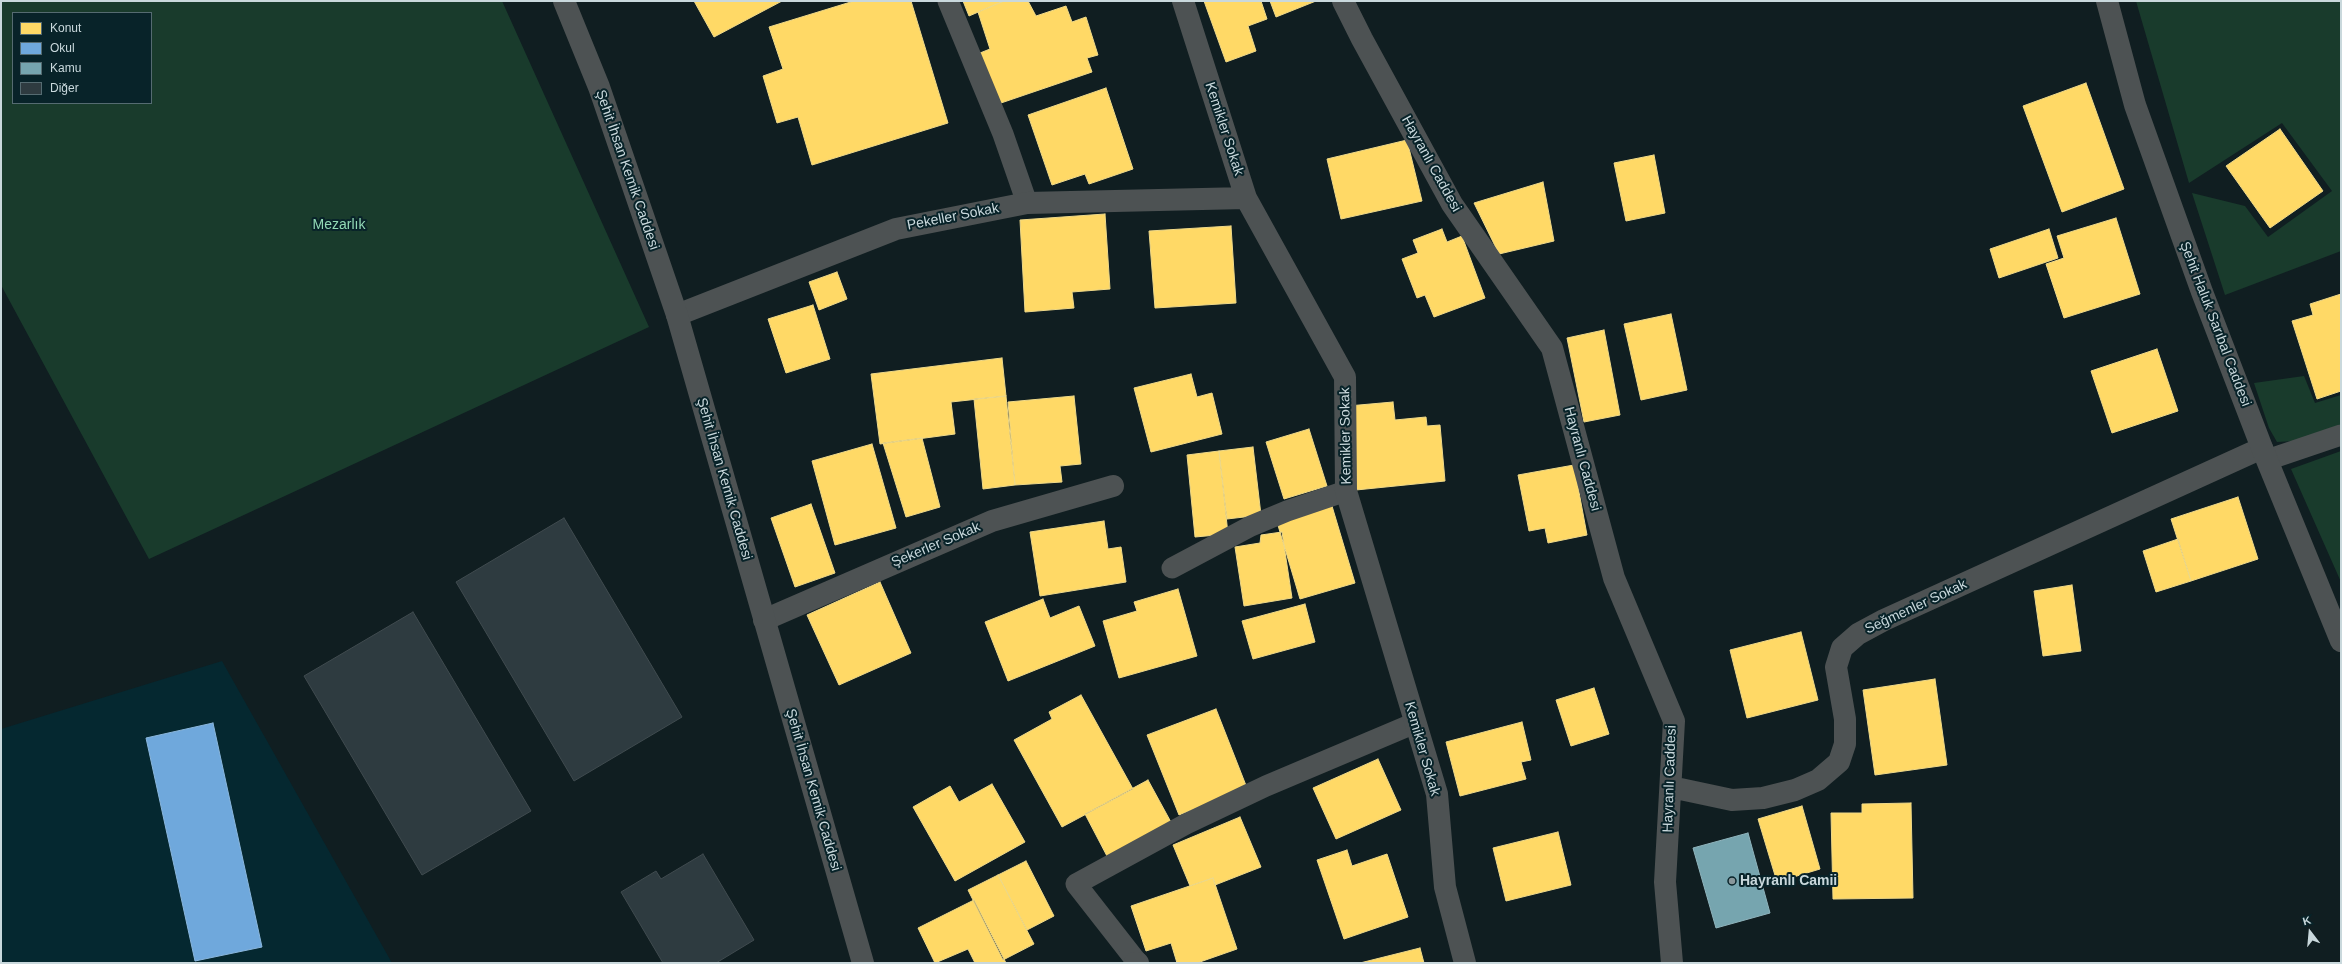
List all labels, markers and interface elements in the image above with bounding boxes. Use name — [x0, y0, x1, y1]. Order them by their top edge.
legend — [12, 12, 152, 104]
text: Konut — [50, 21, 81, 35]
text: Okul — [50, 41, 75, 55]
text: Kamu — [50, 61, 81, 75]
street label: Kemikler Sokak — [1201, 80, 1247, 178]
text: Diğer — [50, 81, 79, 95]
street label: Şehit İhsan Kemik Caddesi — [592, 88, 662, 252]
street label: Hayranlı Caddesi — [1398, 113, 1464, 215]
street label: Pekeller Sokak — [906, 200, 1000, 234]
park label: Mezarlık — [313, 217, 365, 233]
street label: Şehit Haluk Sarıbal Caddesi — [2176, 239, 2254, 409]
street label: Kemikler Sokak — [1337, 387, 1355, 485]
street label: Şehit İhsan Kemik Caddesi — [693, 396, 755, 562]
street label: Hayranlı Caddesi — [1560, 405, 1604, 513]
street label: Şekerler Sokak — [889, 519, 983, 571]
street label: Seğmenler Sokak — [1862, 576, 1970, 638]
street label: Kemikler Sokak — [1401, 700, 1443, 798]
street label: Şehit İhsan Kemik Caddesi — [782, 707, 844, 873]
street label: Hayranlı Caddesi — [1660, 725, 1680, 833]
place label: Hayranlı Camii — [1740, 873, 1837, 889]
marker: Hayranlı Camii — [1727, 876, 1737, 886]
north arrow — [2290, 912, 2330, 952]
text: K — [2301, 914, 2312, 927]

